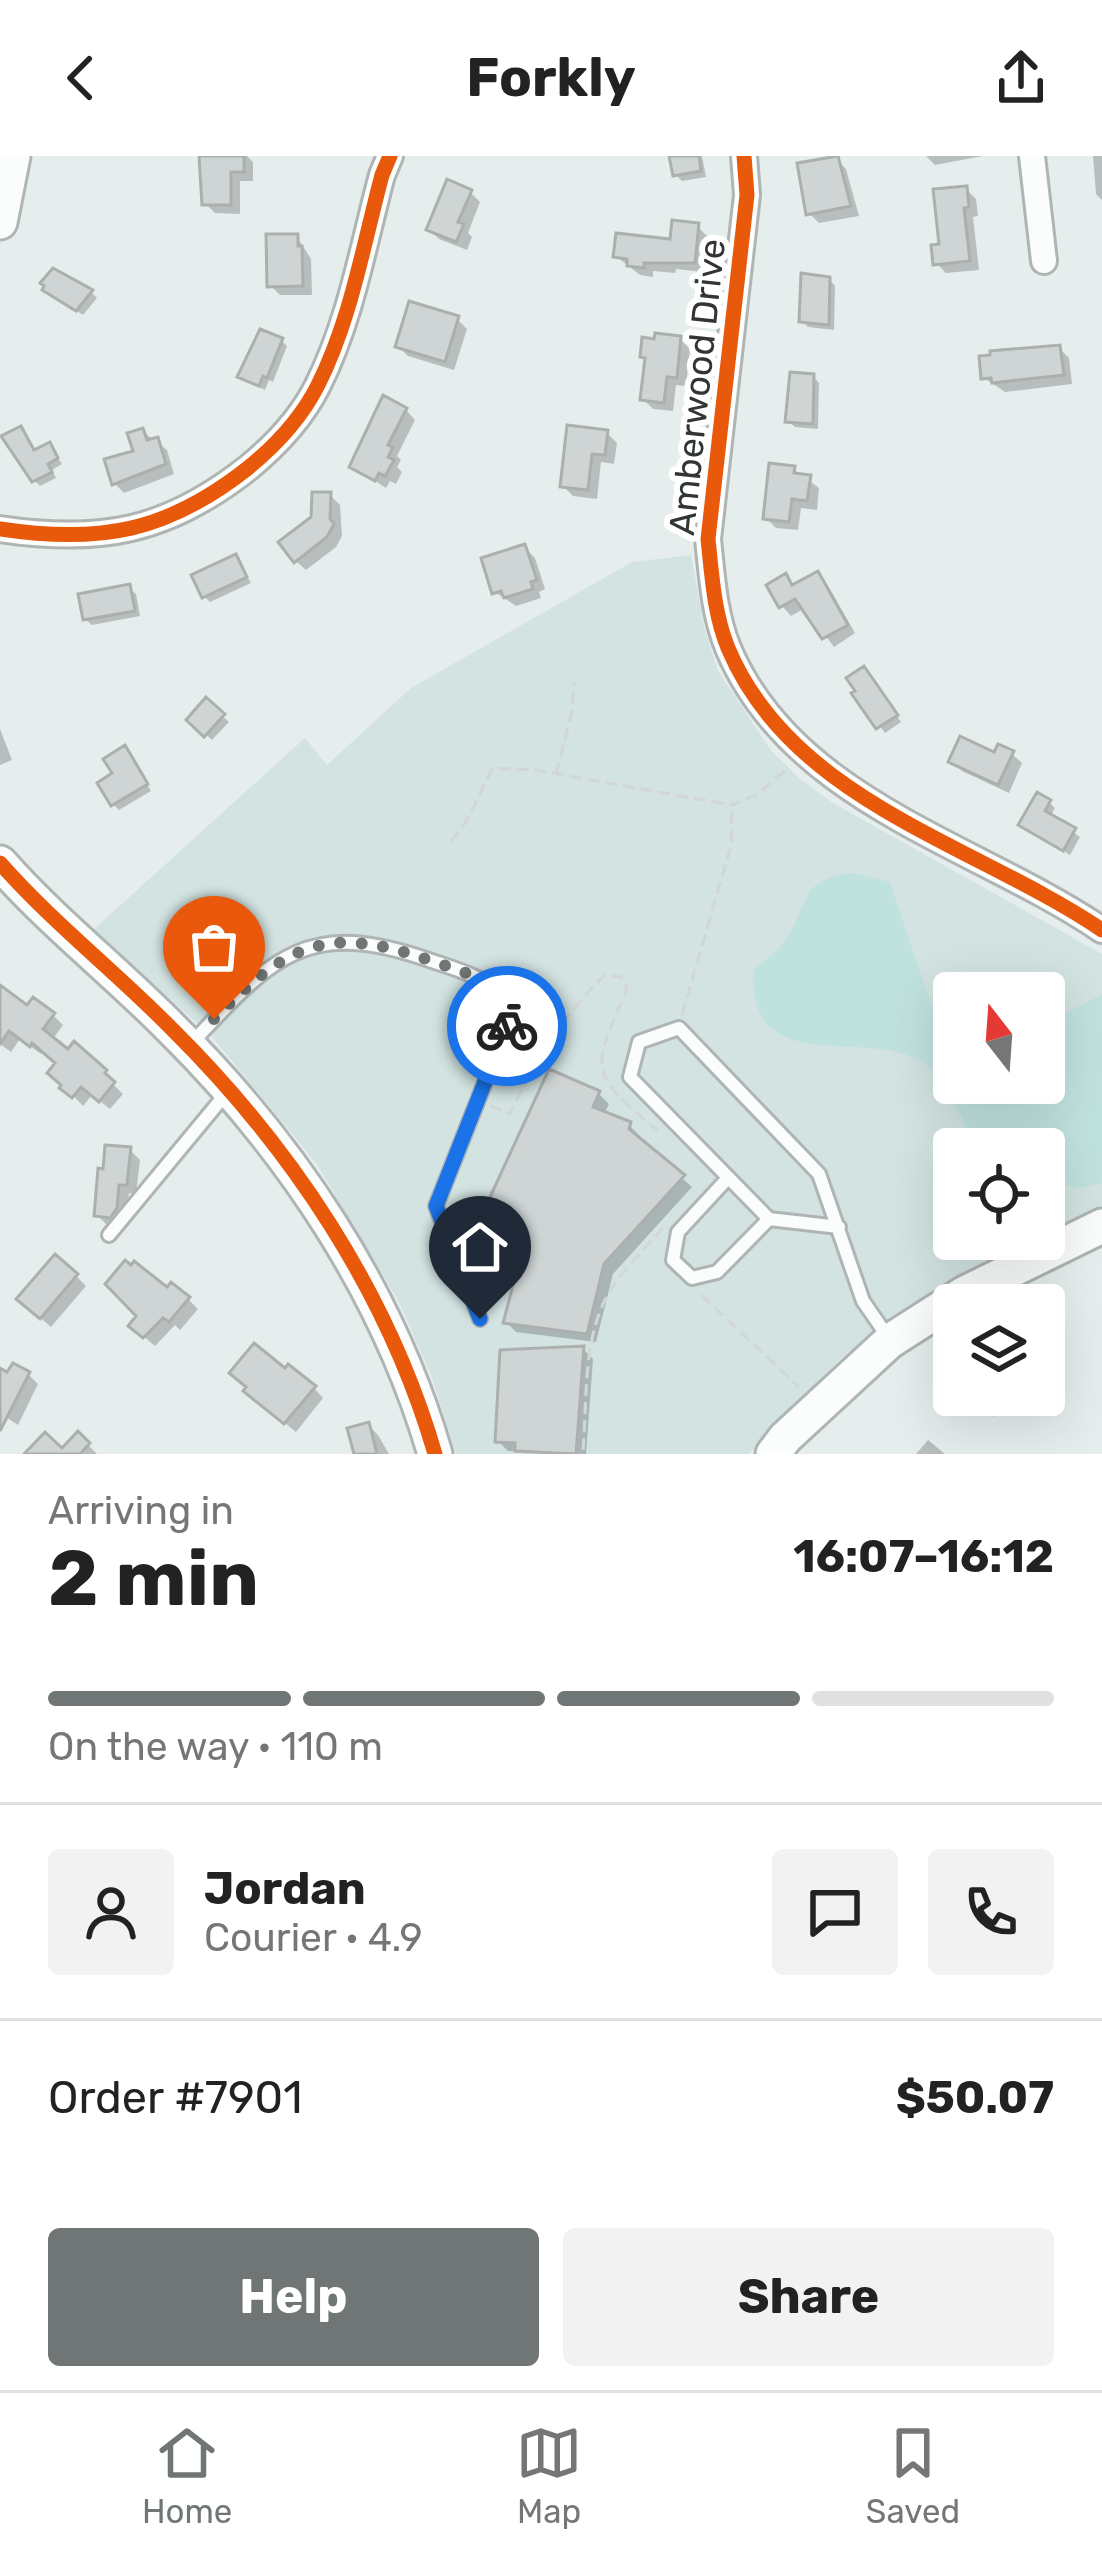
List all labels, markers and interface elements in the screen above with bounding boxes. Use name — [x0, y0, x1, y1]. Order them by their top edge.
icon: back — [48, 45, 114, 111]
icon: share — [988, 45, 1054, 111]
text: Forkly — [466, 46, 636, 110]
street label: Amberwood Drive — [660, 237, 734, 537]
pin — [163, 896, 265, 1019]
icon: bag — [181, 914, 247, 980]
courier — [447, 966, 567, 1086]
north arrow — [933, 972, 1065, 1104]
map controls — [933, 972, 1065, 1416]
icon: bike — [474, 993, 540, 1059]
button: locate — [933, 1128, 1065, 1260]
pin — [429, 1196, 531, 1319]
icon: home — [447, 1214, 513, 1280]
button: layers — [933, 1284, 1065, 1416]
text: Arriving in — [48, 1488, 234, 1534]
text: 16:07–16:12 — [793, 1530, 1054, 1583]
text: 2 min — [48, 1532, 259, 1625]
text: On the way · 110 m — [48, 1724, 383, 1770]
button: person — [48, 1849, 174, 1975]
button: chat — [772, 1849, 898, 1975]
button: phone — [928, 1849, 1054, 1975]
text: Jordan — [204, 1862, 366, 1915]
text: Courier · 4.9 — [204, 1915, 423, 1961]
text: Order #7901 — [48, 2071, 302, 2124]
text: $50.07 — [896, 2071, 1054, 2124]
button: Help — [48, 2228, 539, 2366]
button: Share — [563, 2228, 1054, 2366]
tab: Home — [142, 2420, 232, 2531]
tab: Map — [516, 2420, 582, 2531]
tab: Saved — [866, 2420, 960, 2531]

